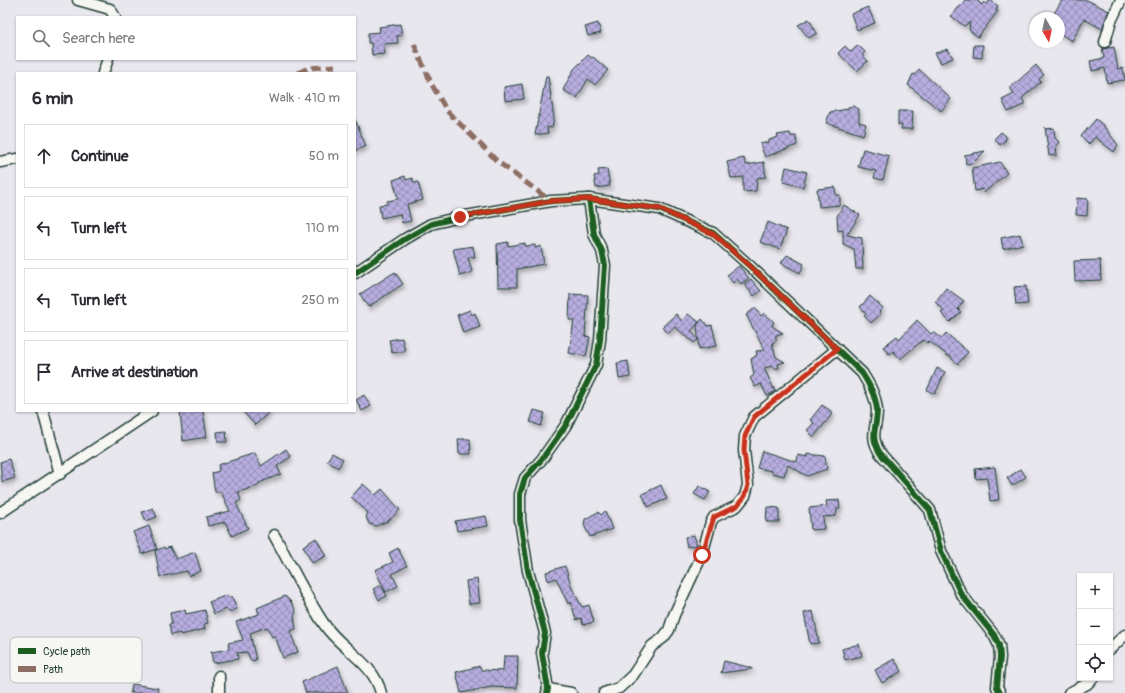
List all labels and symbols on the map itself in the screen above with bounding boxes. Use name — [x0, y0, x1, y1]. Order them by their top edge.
north arrow — [1029, 12, 1065, 48]
route end — [451, 208, 469, 226]
route start — [693, 546, 711, 564]
legend — [10, 637, 142, 683]
text: Cycle path — [43, 645, 90, 658]
text: Path — [43, 663, 63, 676]

